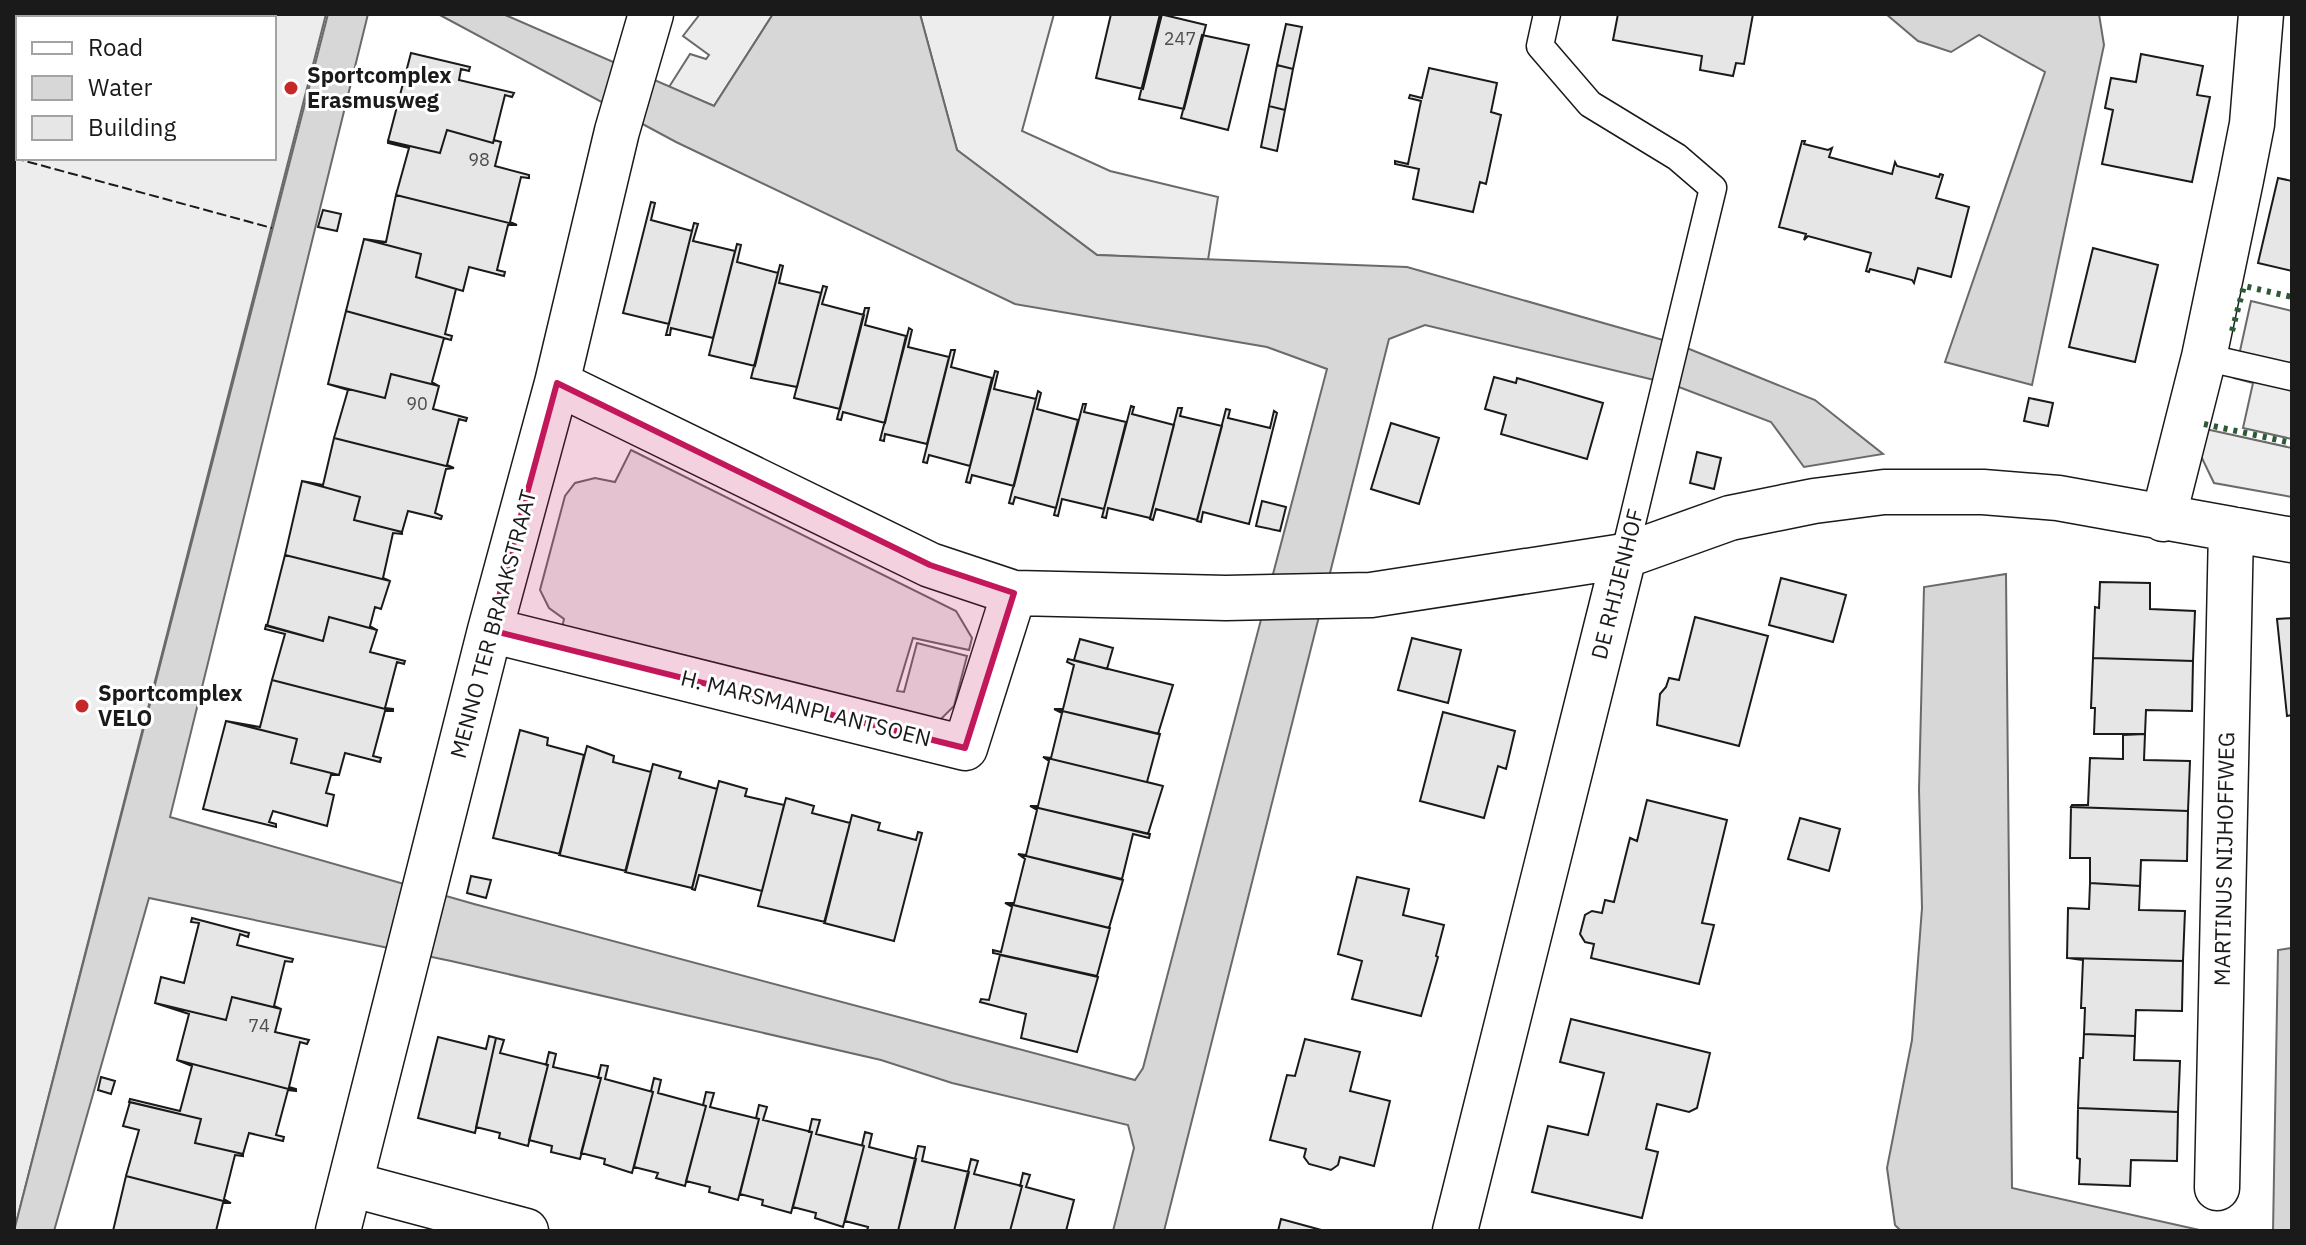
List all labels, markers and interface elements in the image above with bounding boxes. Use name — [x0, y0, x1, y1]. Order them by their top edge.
legend — [16, 16, 276, 160]
house number: 247 — [1164, 27, 1196, 50]
text: Road — [88, 31, 143, 63]
place label: Sportcomplex Erasmusweg — [307, 60, 452, 114]
text: Water — [88, 71, 152, 103]
marker: Sportcomplex Erasmusweg — [282, 79, 300, 97]
text: Building — [88, 111, 176, 143]
house number: 98 — [468, 148, 490, 171]
house number: 90 — [406, 392, 428, 415]
street label: MENNO TER BRAAKSTRAAT — [443, 486, 542, 761]
street label: DE RHIJENHOF — [1584, 506, 1649, 662]
street label: H. MARSMANPLANTSOEN — [678, 662, 934, 753]
place label: Sportcomplex VELO — [98, 678, 243, 732]
marker: Sportcomplex VELO — [73, 697, 91, 715]
street label: MARTINUS NIJHOFFWEG — [2207, 732, 2240, 986]
house number: 74 — [248, 1014, 270, 1037]

